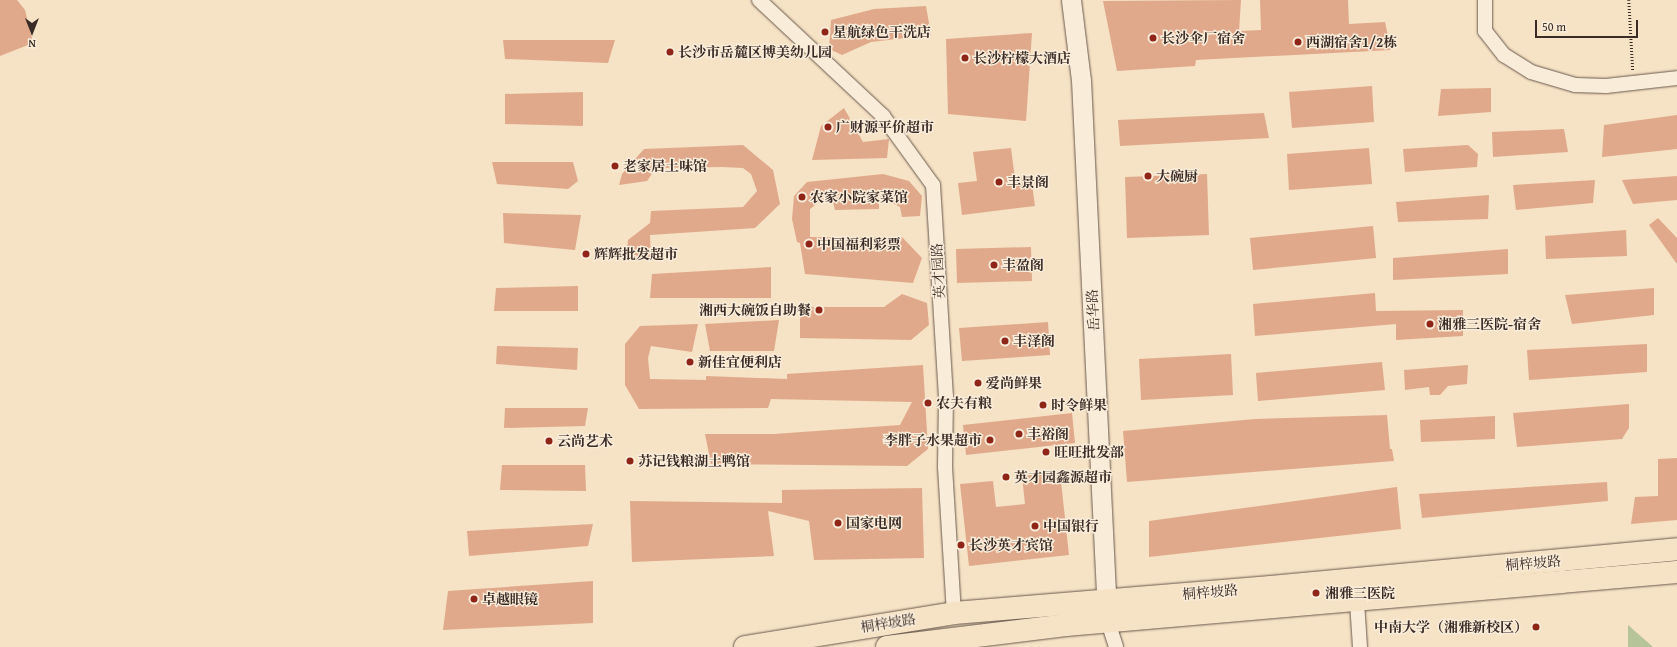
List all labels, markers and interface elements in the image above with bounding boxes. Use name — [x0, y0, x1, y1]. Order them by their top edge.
north arrow — [12, 12, 52, 52]
scale bar — [1537, 12, 1640, 38]
text: 50 m — [1542, 18, 1566, 35]
place label: 星航绿色干洗店 — [833, 24, 931, 40]
marker: 星航绿色干洗店 — [820, 27, 830, 37]
place label: 长沙伞厂宿舍 — [1161, 30, 1245, 46]
marker: 长沙伞厂宿舍 — [1148, 33, 1158, 43]
place label: 西湖宿舍1/2栋 — [1306, 34, 1397, 50]
text: N — [28, 36, 36, 52]
marker: 西湖宿舍1/2栋 — [1293, 37, 1303, 47]
place label: 长沙市岳麓区博美幼儿园 — [678, 44, 832, 60]
marker: 长沙市岳麓区博美幼儿园 — [665, 47, 675, 57]
place label: 长沙柠檬大酒店 — [973, 50, 1071, 66]
marker: 长沙柠檬大酒店 — [960, 53, 970, 63]
place label: 广财源平价超市 — [836, 119, 934, 135]
marker: 广财源平价超市 — [823, 122, 833, 132]
place label: 老家居土味馆 — [623, 158, 707, 174]
marker: 老家居土味馆 — [610, 161, 620, 171]
place label: 大碗厨 — [1156, 168, 1198, 184]
marker: 大碗厨 — [1143, 171, 1153, 181]
place label: 丰景阁 — [1007, 174, 1049, 190]
marker: 丰景阁 — [994, 177, 1004, 187]
place label: 农家小院家菜馆 — [810, 189, 908, 205]
marker: 农家小院家菜馆 — [797, 192, 807, 202]
place label: 中国福利彩票 — [817, 236, 901, 252]
marker: 中国福利彩票 — [804, 239, 814, 249]
street label: 英才园路 — [928, 243, 948, 299]
place label: 辉辉批发超市 — [594, 246, 678, 262]
marker: 辉辉批发超市 — [581, 249, 591, 259]
place label: 丰盈阁 — [1002, 257, 1044, 273]
marker: 丰盈阁 — [989, 260, 999, 270]
street label: 岳华路 — [1084, 289, 1102, 331]
place label: 湘西大碗饭自助餐 — [699, 302, 811, 318]
marker: 湘西大碗饭自助餐 — [814, 305, 824, 315]
place label: 湘雅三医院-宿舍 — [1438, 316, 1541, 332]
marker: 湘雅三医院-宿舍 — [1425, 319, 1435, 329]
place label: 丰泽阁 — [1013, 333, 1055, 349]
marker: 丰泽阁 — [1000, 336, 1010, 346]
place label: 新佳宜便利店 — [698, 354, 782, 370]
marker: 新佳宜便利店 — [685, 357, 695, 367]
place label: 爱尚鲜果 — [986, 375, 1042, 391]
marker: 爱尚鲜果 — [973, 378, 983, 388]
place label: 农夫有粮 — [936, 395, 992, 411]
place label: 时令鲜果 — [1051, 397, 1107, 413]
marker: 农夫有粮 — [923, 398, 933, 408]
marker: 时令鲜果 — [1038, 400, 1048, 410]
place label: 丰裕阁 — [1027, 426, 1069, 442]
marker: 丰裕阁 — [1014, 429, 1024, 439]
place label: 李胖子水果超市 — [884, 432, 982, 448]
place label: 云尚艺术 — [557, 433, 613, 449]
marker: 李胖子水果超市 — [985, 435, 995, 445]
marker: 云尚艺术 — [544, 436, 554, 446]
place label: 旺旺批发部 — [1054, 444, 1124, 460]
marker: 旺旺批发部 — [1041, 447, 1051, 457]
place label: 苏记钱粮湖土鸭馆 — [638, 453, 750, 469]
marker: 苏记钱粮湖土鸭馆 — [625, 456, 635, 466]
place label: 英才园鑫源超市 — [1014, 469, 1112, 485]
marker: 英才园鑫源超市 — [1001, 472, 1011, 482]
place label: 国家电网 — [846, 515, 902, 531]
marker: 国家电网 — [833, 518, 843, 528]
place label: 中国银行 — [1043, 518, 1099, 534]
marker: 中国银行 — [1030, 521, 1040, 531]
place label: 长沙英才宾馆 — [969, 537, 1053, 553]
marker: 长沙英才宾馆 — [956, 540, 966, 550]
street label: 桐梓坡路 — [1504, 552, 1562, 574]
street label: 桐梓坡路 — [1181, 581, 1239, 603]
place label: 湘雅三医院 — [1325, 585, 1395, 601]
marker: 湘雅三医院 — [1310, 587, 1322, 599]
place label: 卓越眼镜 — [482, 591, 538, 607]
marker: 卓越眼镜 — [469, 594, 479, 604]
street label: 桐梓坡路 — [859, 610, 917, 636]
place label: 中南大学（湘雅新校区） — [1374, 619, 1528, 635]
marker: 中南大学（湘雅新校区） — [1531, 622, 1541, 632]

